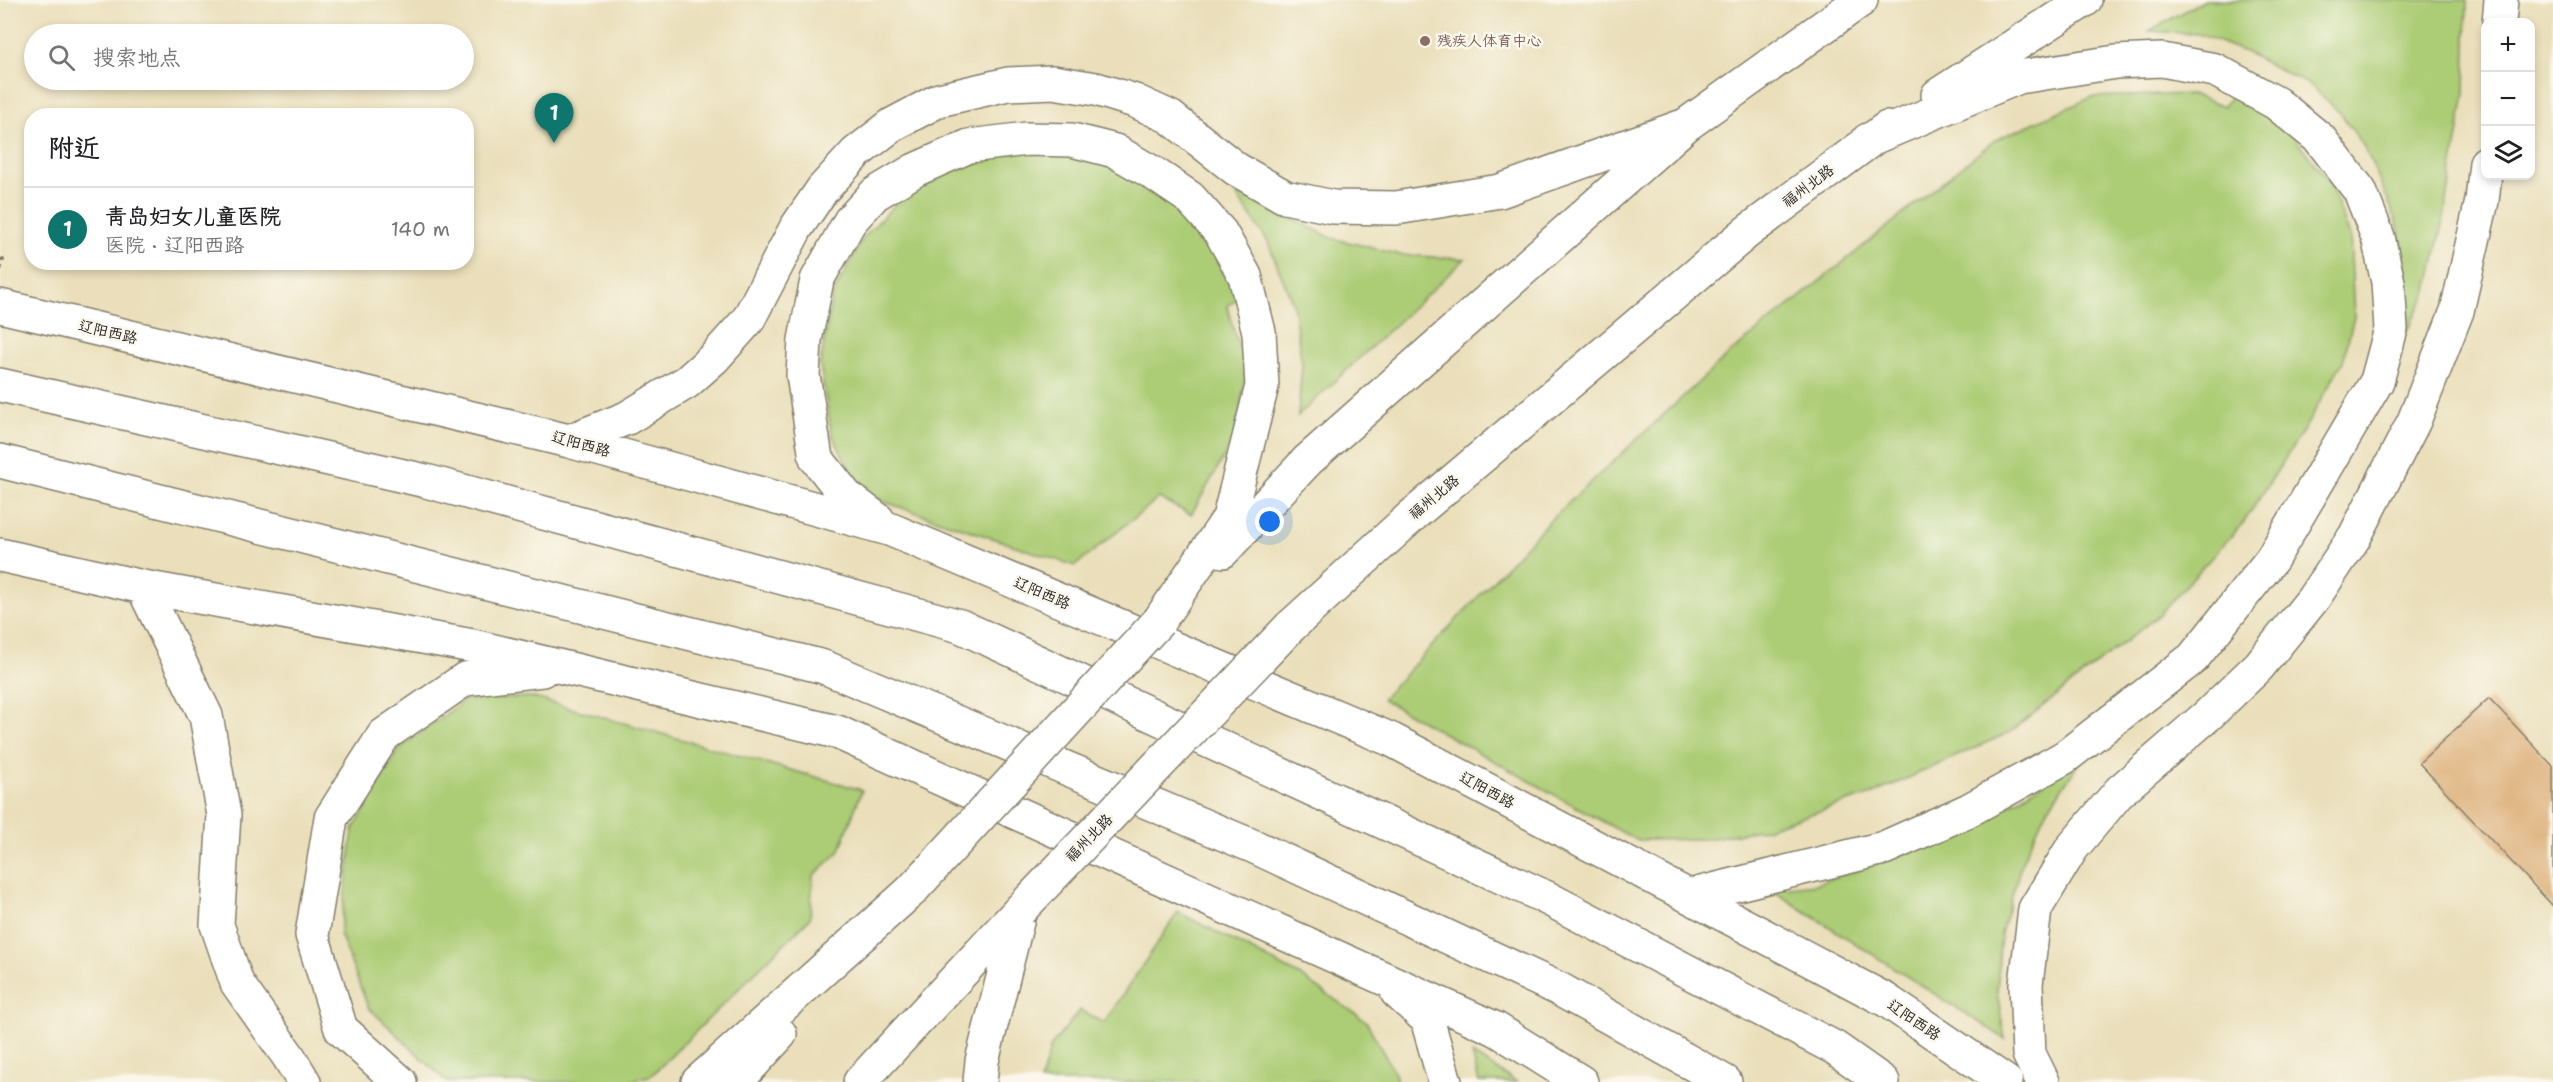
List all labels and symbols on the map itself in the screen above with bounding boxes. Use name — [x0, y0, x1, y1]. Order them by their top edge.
place label: 残疾人体育中心 — [1437, 31, 1542, 51]
marker: 残疾人体育中心 — [1418, 34, 1432, 48]
pin: 1 — [534, 94, 574, 143]
street label: 福州北路 — [1778, 160, 1838, 212]
street label: 辽阳西路 — [77, 316, 139, 348]
street label: 辽阳西路 — [549, 427, 613, 461]
street label: 福州北路 — [1405, 470, 1463, 524]
your location — [1255, 507, 1284, 536]
street label: 辽阳西路 — [1010, 572, 1074, 614]
street label: 辽阳西路 — [1456, 767, 1518, 813]
street label: 福州北路 — [1061, 809, 1117, 867]
street label: 辽阳西路 — [1884, 995, 1944, 1045]

